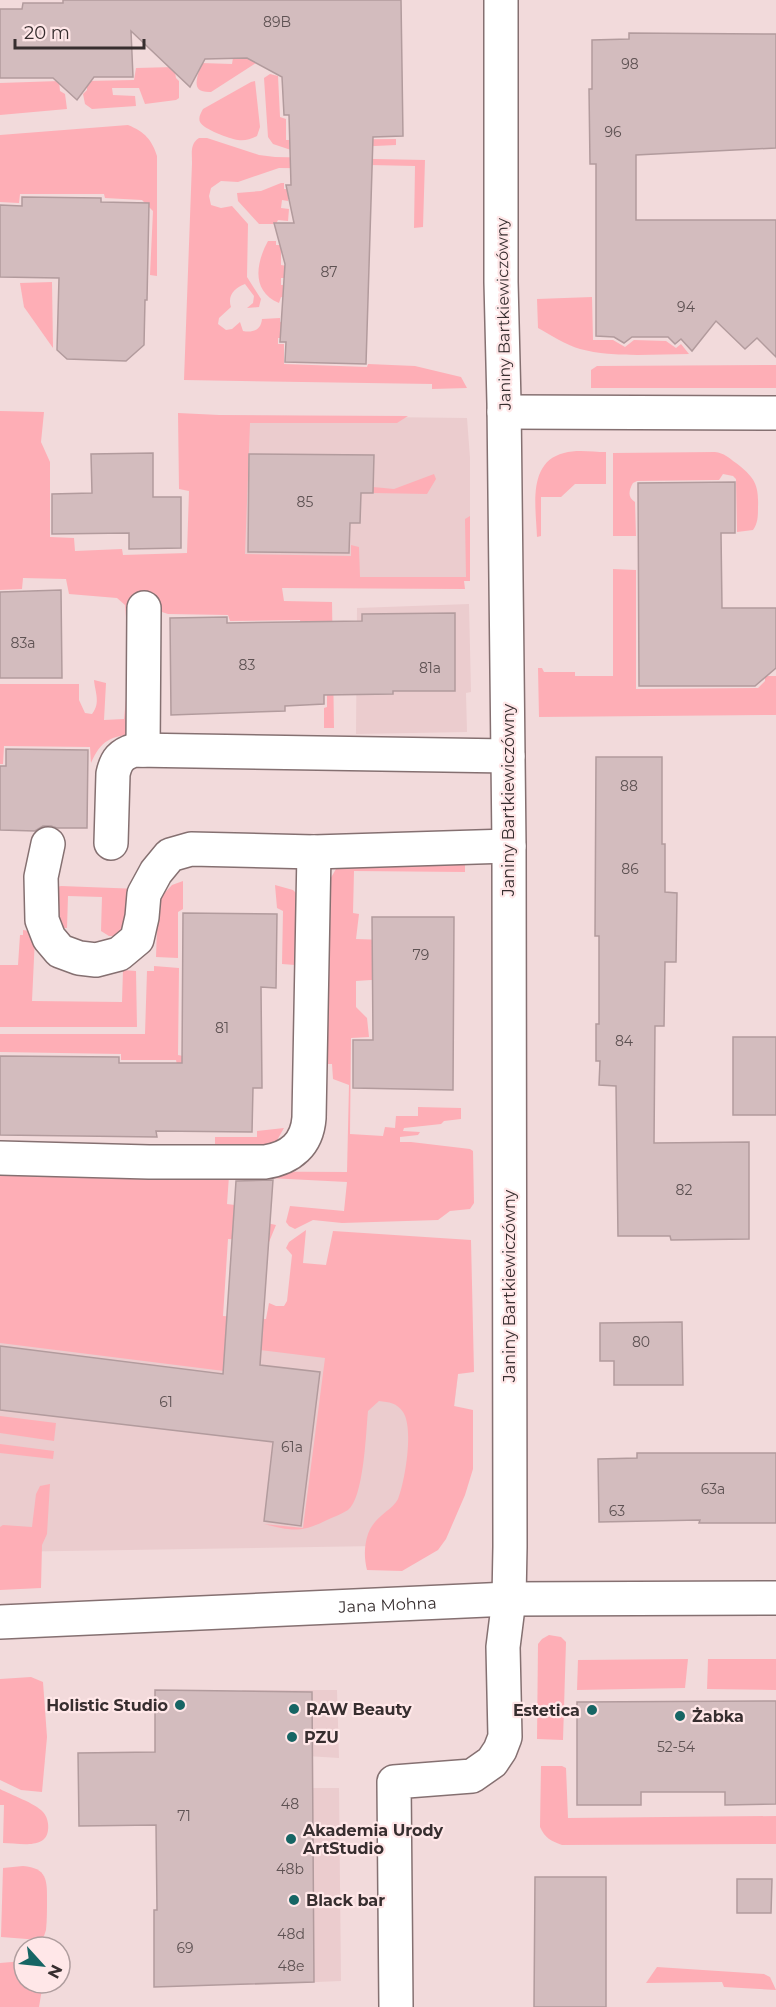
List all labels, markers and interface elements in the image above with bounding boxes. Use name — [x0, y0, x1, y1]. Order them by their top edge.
scale bar — [15, 12, 144, 50]
house number: 89B — [263, 13, 291, 31]
text: 20 m — [24, 22, 70, 44]
house number: 98 — [621, 55, 639, 73]
house number: 96 — [604, 123, 622, 141]
street label: Janiny Bartkiewiczówny — [492, 217, 515, 411]
house number: 87 — [320, 263, 338, 281]
house number: 94 — [677, 298, 696, 316]
house number: 85 — [297, 493, 314, 511]
house number: 83a — [10, 634, 36, 652]
house number: 83 — [239, 656, 256, 674]
house number: 81a — [419, 659, 441, 677]
street label: Janiny Bartkiewiczówny — [499, 704, 518, 897]
house number: 88 — [620, 777, 638, 795]
house number: 86 — [621, 860, 639, 878]
house number: 79 — [413, 946, 429, 964]
house number: 81 — [215, 1019, 229, 1037]
house number: 84 — [615, 1032, 634, 1050]
house number: 82 — [676, 1181, 692, 1199]
street label: Janiny Bartkiewiczówny — [500, 1190, 519, 1383]
house number: 80 — [632, 1333, 650, 1351]
house number: 61 — [159, 1393, 173, 1411]
house number: 61a — [281, 1438, 303, 1456]
house number: 63a — [701, 1480, 725, 1498]
house number: 63 — [609, 1502, 625, 1520]
street label: Jana Mohna — [337, 1593, 437, 1617]
place label: Holistic Studio — [46, 1696, 168, 1715]
marker: Holistic Studio — [173, 1698, 187, 1712]
place label: RAW Beauty — [306, 1700, 412, 1719]
place label: Estetica — [513, 1701, 580, 1720]
marker: RAW Beauty — [287, 1702, 301, 1716]
marker: Estetica — [585, 1703, 599, 1717]
place label: Żabka — [692, 1707, 744, 1726]
marker: Żabka — [673, 1709, 687, 1723]
place label: PZU — [304, 1728, 339, 1747]
marker: PZU — [285, 1730, 299, 1744]
house number: 52-54 — [657, 1738, 696, 1756]
house number: 48 — [281, 1795, 299, 1813]
house number: 71 — [177, 1807, 191, 1825]
place label: Akademia Urody ArtStudio — [302, 1821, 444, 1858]
marker: Akademia Urody ArtStudio — [284, 1832, 298, 1846]
house number: 48b — [276, 1860, 304, 1878]
place label: Black bar — [306, 1891, 385, 1910]
marker: Black bar — [287, 1893, 301, 1907]
house number: 48d — [277, 1925, 305, 1943]
north arrow — [12, 1935, 72, 1995]
house number: 69 — [176, 1939, 194, 1957]
house number: 48e — [278, 1957, 304, 1975]
text: N — [44, 1962, 66, 1982]

